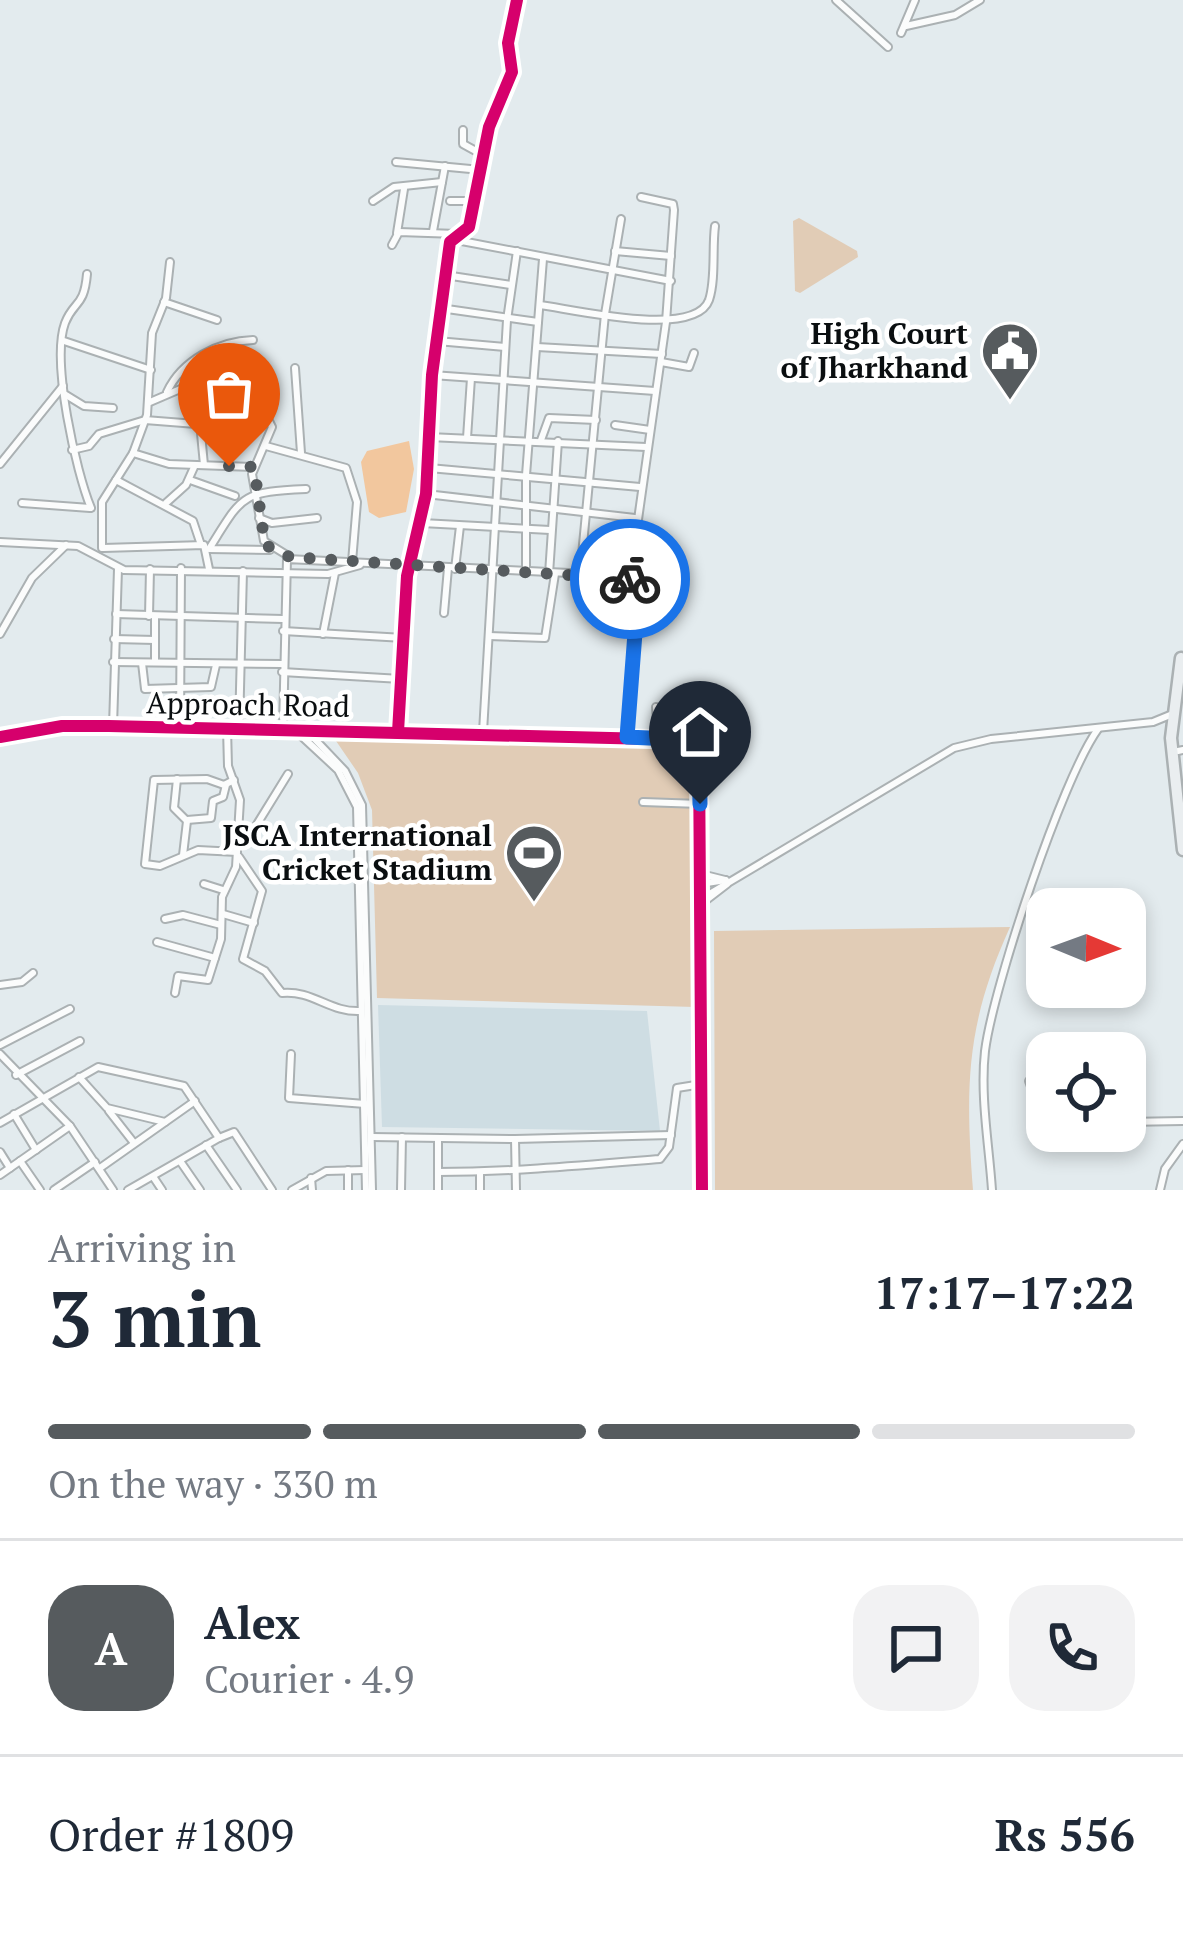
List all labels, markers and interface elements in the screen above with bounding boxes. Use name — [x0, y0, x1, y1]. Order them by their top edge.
place label: High Court of Jharkhand — [780, 313, 968, 387]
public building icon: High Court of Jharkhand — [979, 320, 1041, 402]
pin — [178, 343, 280, 466]
icon: bag — [196, 361, 262, 427]
courier — [570, 519, 690, 639]
icon: bike — [597, 546, 663, 612]
pin — [649, 681, 751, 804]
street label: Approach Road — [146, 682, 350, 726]
icon: home — [667, 699, 733, 765]
place label: JSCA International Cricket Stadium — [223, 815, 492, 889]
sports icon: JSCA International Cricket Stadium — [503, 822, 565, 904]
north arrow — [1026, 888, 1146, 1008]
map controls — [1026, 888, 1146, 1152]
button: locate — [1026, 1032, 1146, 1152]
text: Arriving in — [48, 1221, 236, 1273]
text: 17:17–17:22 — [874, 1262, 1135, 1322]
text: 3 min — [48, 1266, 261, 1369]
text: On the way · 330 m — [48, 1457, 378, 1509]
button: chat — [853, 1585, 979, 1711]
button: phone — [1009, 1585, 1135, 1711]
text: Alex — [204, 1592, 300, 1652]
text: A — [95, 1618, 127, 1678]
text: Courier · 4.9 — [204, 1652, 414, 1704]
text: Order #1809 — [48, 1804, 294, 1864]
text: Rs 556 — [995, 1804, 1135, 1864]

